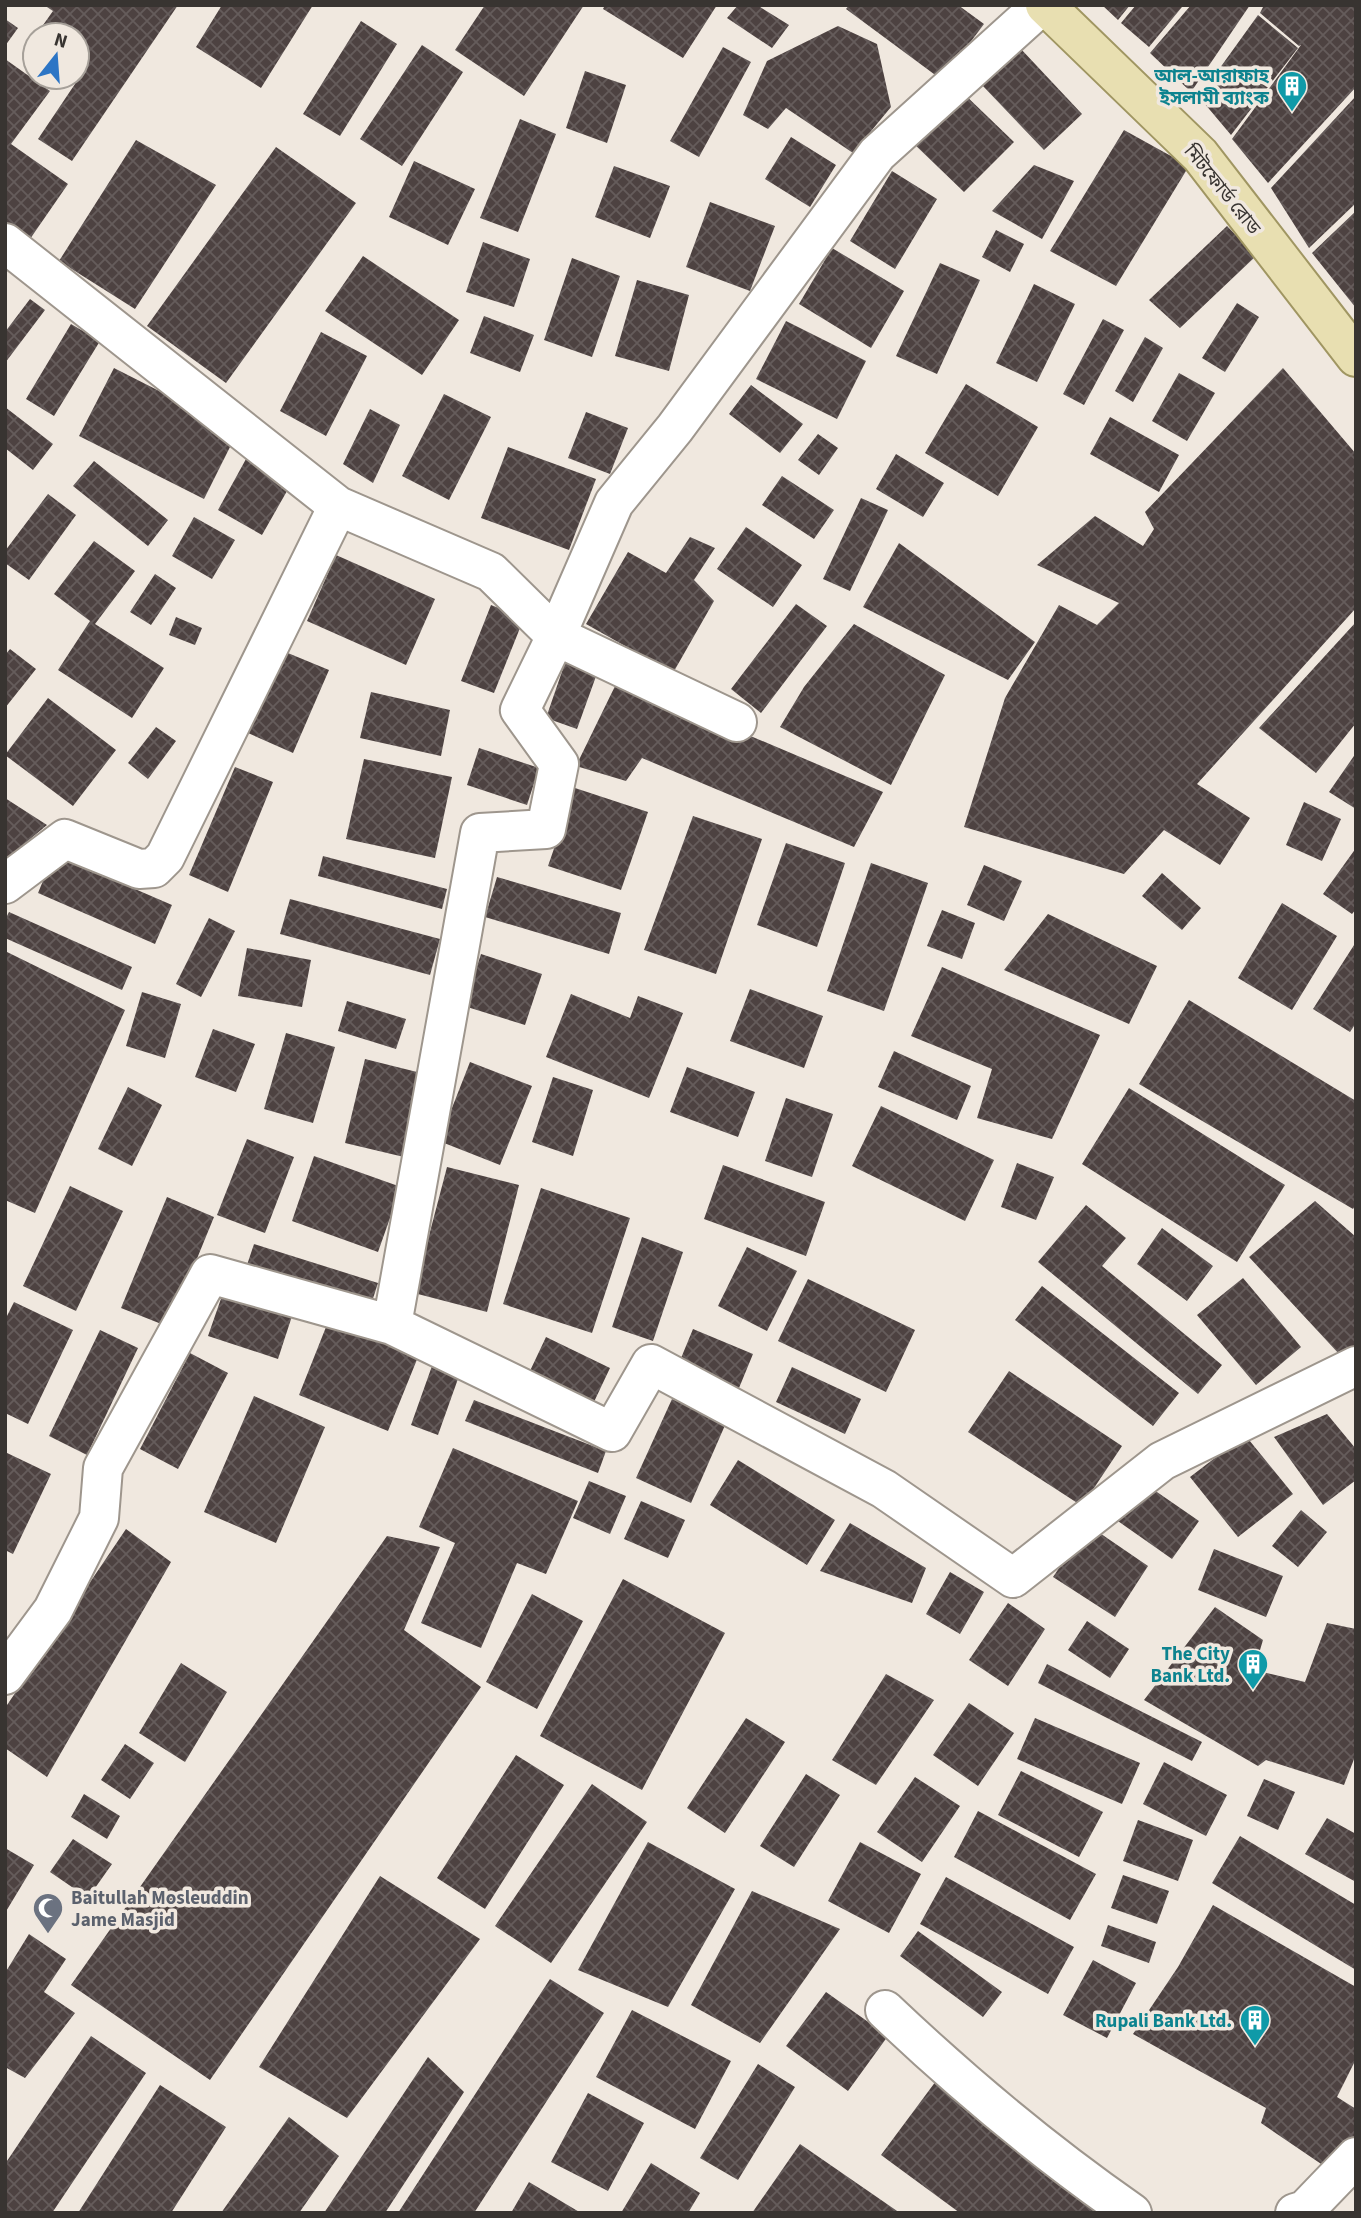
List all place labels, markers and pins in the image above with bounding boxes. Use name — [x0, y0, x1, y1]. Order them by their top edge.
place label: আল-আরাফাহ ইসলামী ব্যাংক — [1153, 63, 1270, 112]
building icon: আল-আরাফাহ ইসলামী ব্যাংক — [1275, 69, 1309, 113]
place label: The City Bank Ltd. — [1151, 1641, 1230, 1690]
building icon: The City Bank Ltd. — [1236, 1647, 1270, 1691]
place label: Baitullah Mosleuddin Jame Masjid — [71, 1885, 249, 1934]
mosque icon: Baitullah Mosleuddin Jame Masjid — [31, 1891, 65, 1935]
building icon: Rupali Bank Ltd. — [1238, 2003, 1272, 2047]
place label: Rupali Bank Ltd. — [1095, 2008, 1232, 2035]

